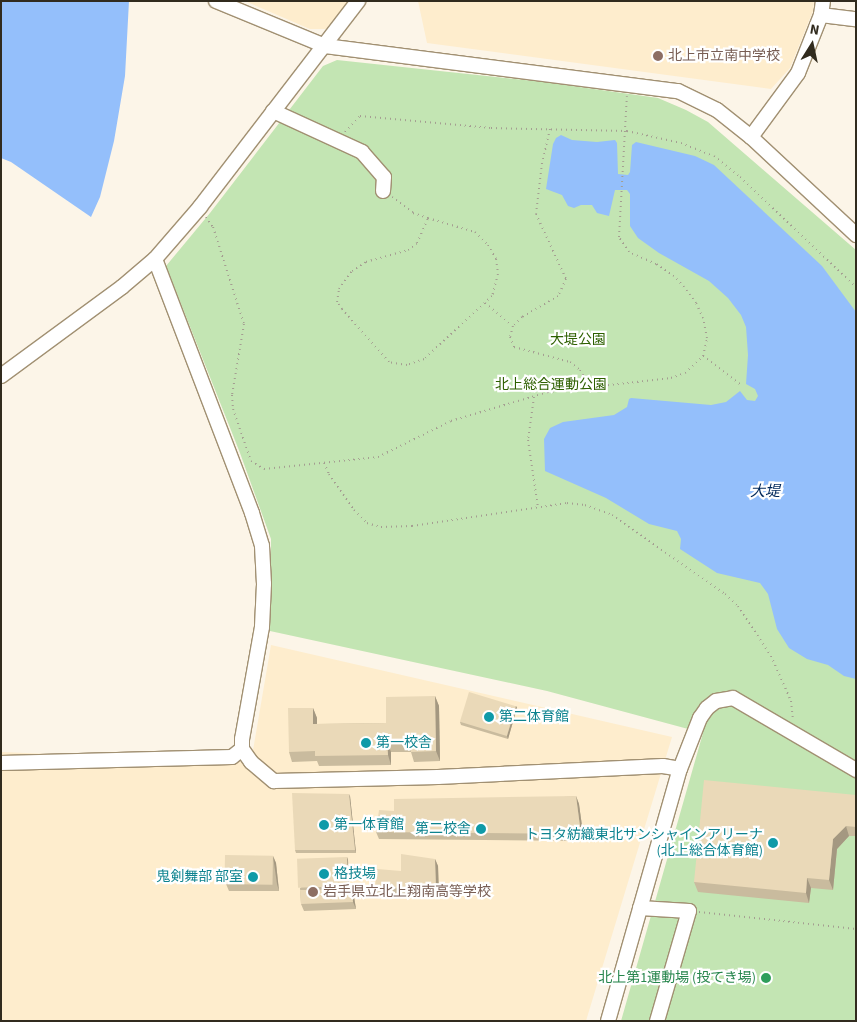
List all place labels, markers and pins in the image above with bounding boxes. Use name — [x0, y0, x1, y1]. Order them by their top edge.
place label: 北上市立南中学校 — [668, 48, 780, 64]
marker: 北上市立南中学校 — [652, 50, 664, 62]
place label: 第二体育館 — [499, 709, 569, 725]
marker: 第二体育館 — [483, 711, 495, 723]
place label: 第一校舎 — [376, 735, 432, 751]
marker: 第一校舎 — [360, 737, 372, 749]
place label: 第一体育館 — [334, 817, 404, 833]
marker: 第一体育館 — [318, 819, 330, 831]
place label: 第二校舎 — [415, 821, 471, 837]
marker: 第二校舎 — [475, 823, 487, 835]
place label: トヨタ紡織東北サンシャインアリーナ (北上総合体育館) — [525, 827, 763, 860]
marker: トヨタ紡織東北サンシャインアリーナ (北上総合体育館) — [767, 837, 779, 849]
place label: 格技場 — [334, 866, 376, 882]
marker: 格技場 — [318, 868, 330, 880]
place label: 鬼剣舞部 部室 — [156, 869, 243, 885]
marker: 鬼剣舞部 部室 — [247, 871, 259, 883]
place label: 岩手県立北上翔南高等学校 — [323, 884, 491, 900]
marker: 岩手県立北上翔南高等学校 — [307, 886, 319, 898]
place label: 北上第1運動場 (投てき場) — [598, 970, 756, 986]
marker: 北上第1運動場 (投てき場) — [760, 972, 772, 984]

